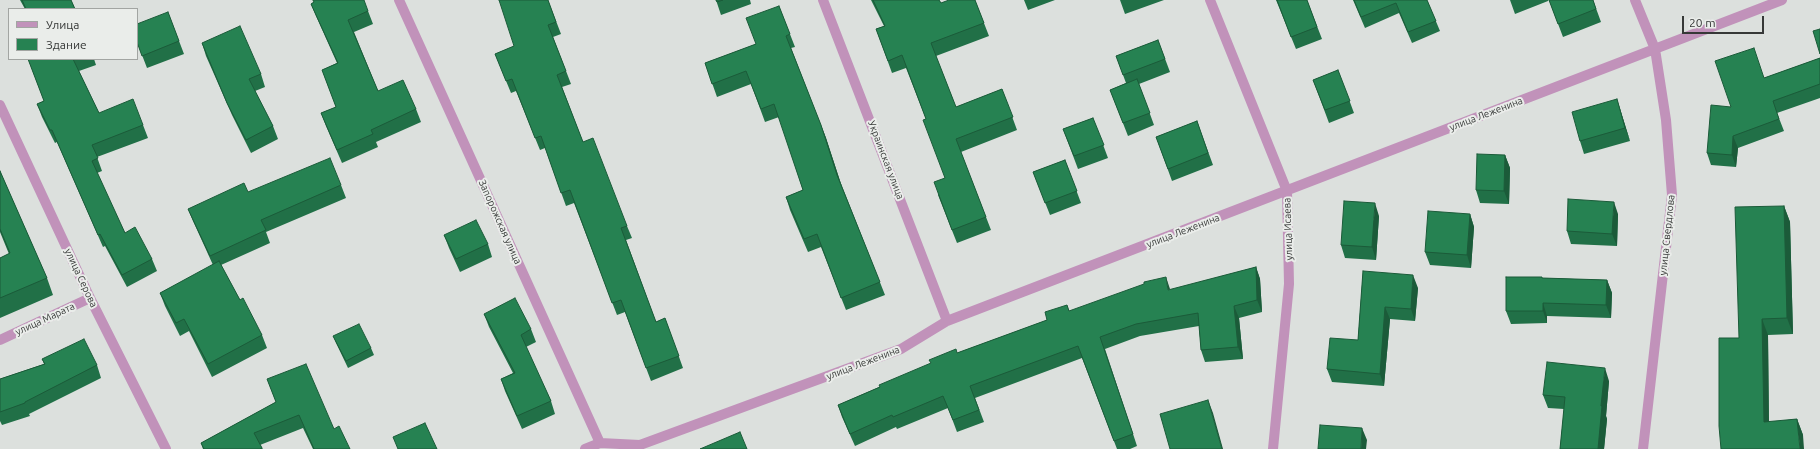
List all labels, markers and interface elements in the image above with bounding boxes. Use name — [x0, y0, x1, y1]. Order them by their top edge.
legend — [8, 8, 138, 60]
scale bar — [1684, 8, 1766, 34]
text: 20 m — [1689, 16, 1716, 29]
text: Улица — [46, 18, 79, 31]
text: Здание — [46, 38, 87, 51]
street label: улица Леженина — [1448, 94, 1524, 134]
street label: Украинская улица — [865, 119, 907, 201]
street label: Запорожская улица — [476, 178, 524, 266]
street label: улица Свердлова — [1657, 194, 1677, 276]
street label: улица Исаева — [1281, 197, 1295, 261]
street label: улица Леженина — [1145, 211, 1221, 251]
street label: улица Серова — [62, 247, 100, 309]
street label: улица Марата — [13, 300, 77, 338]
street label: улица Леженина — [825, 343, 901, 383]

